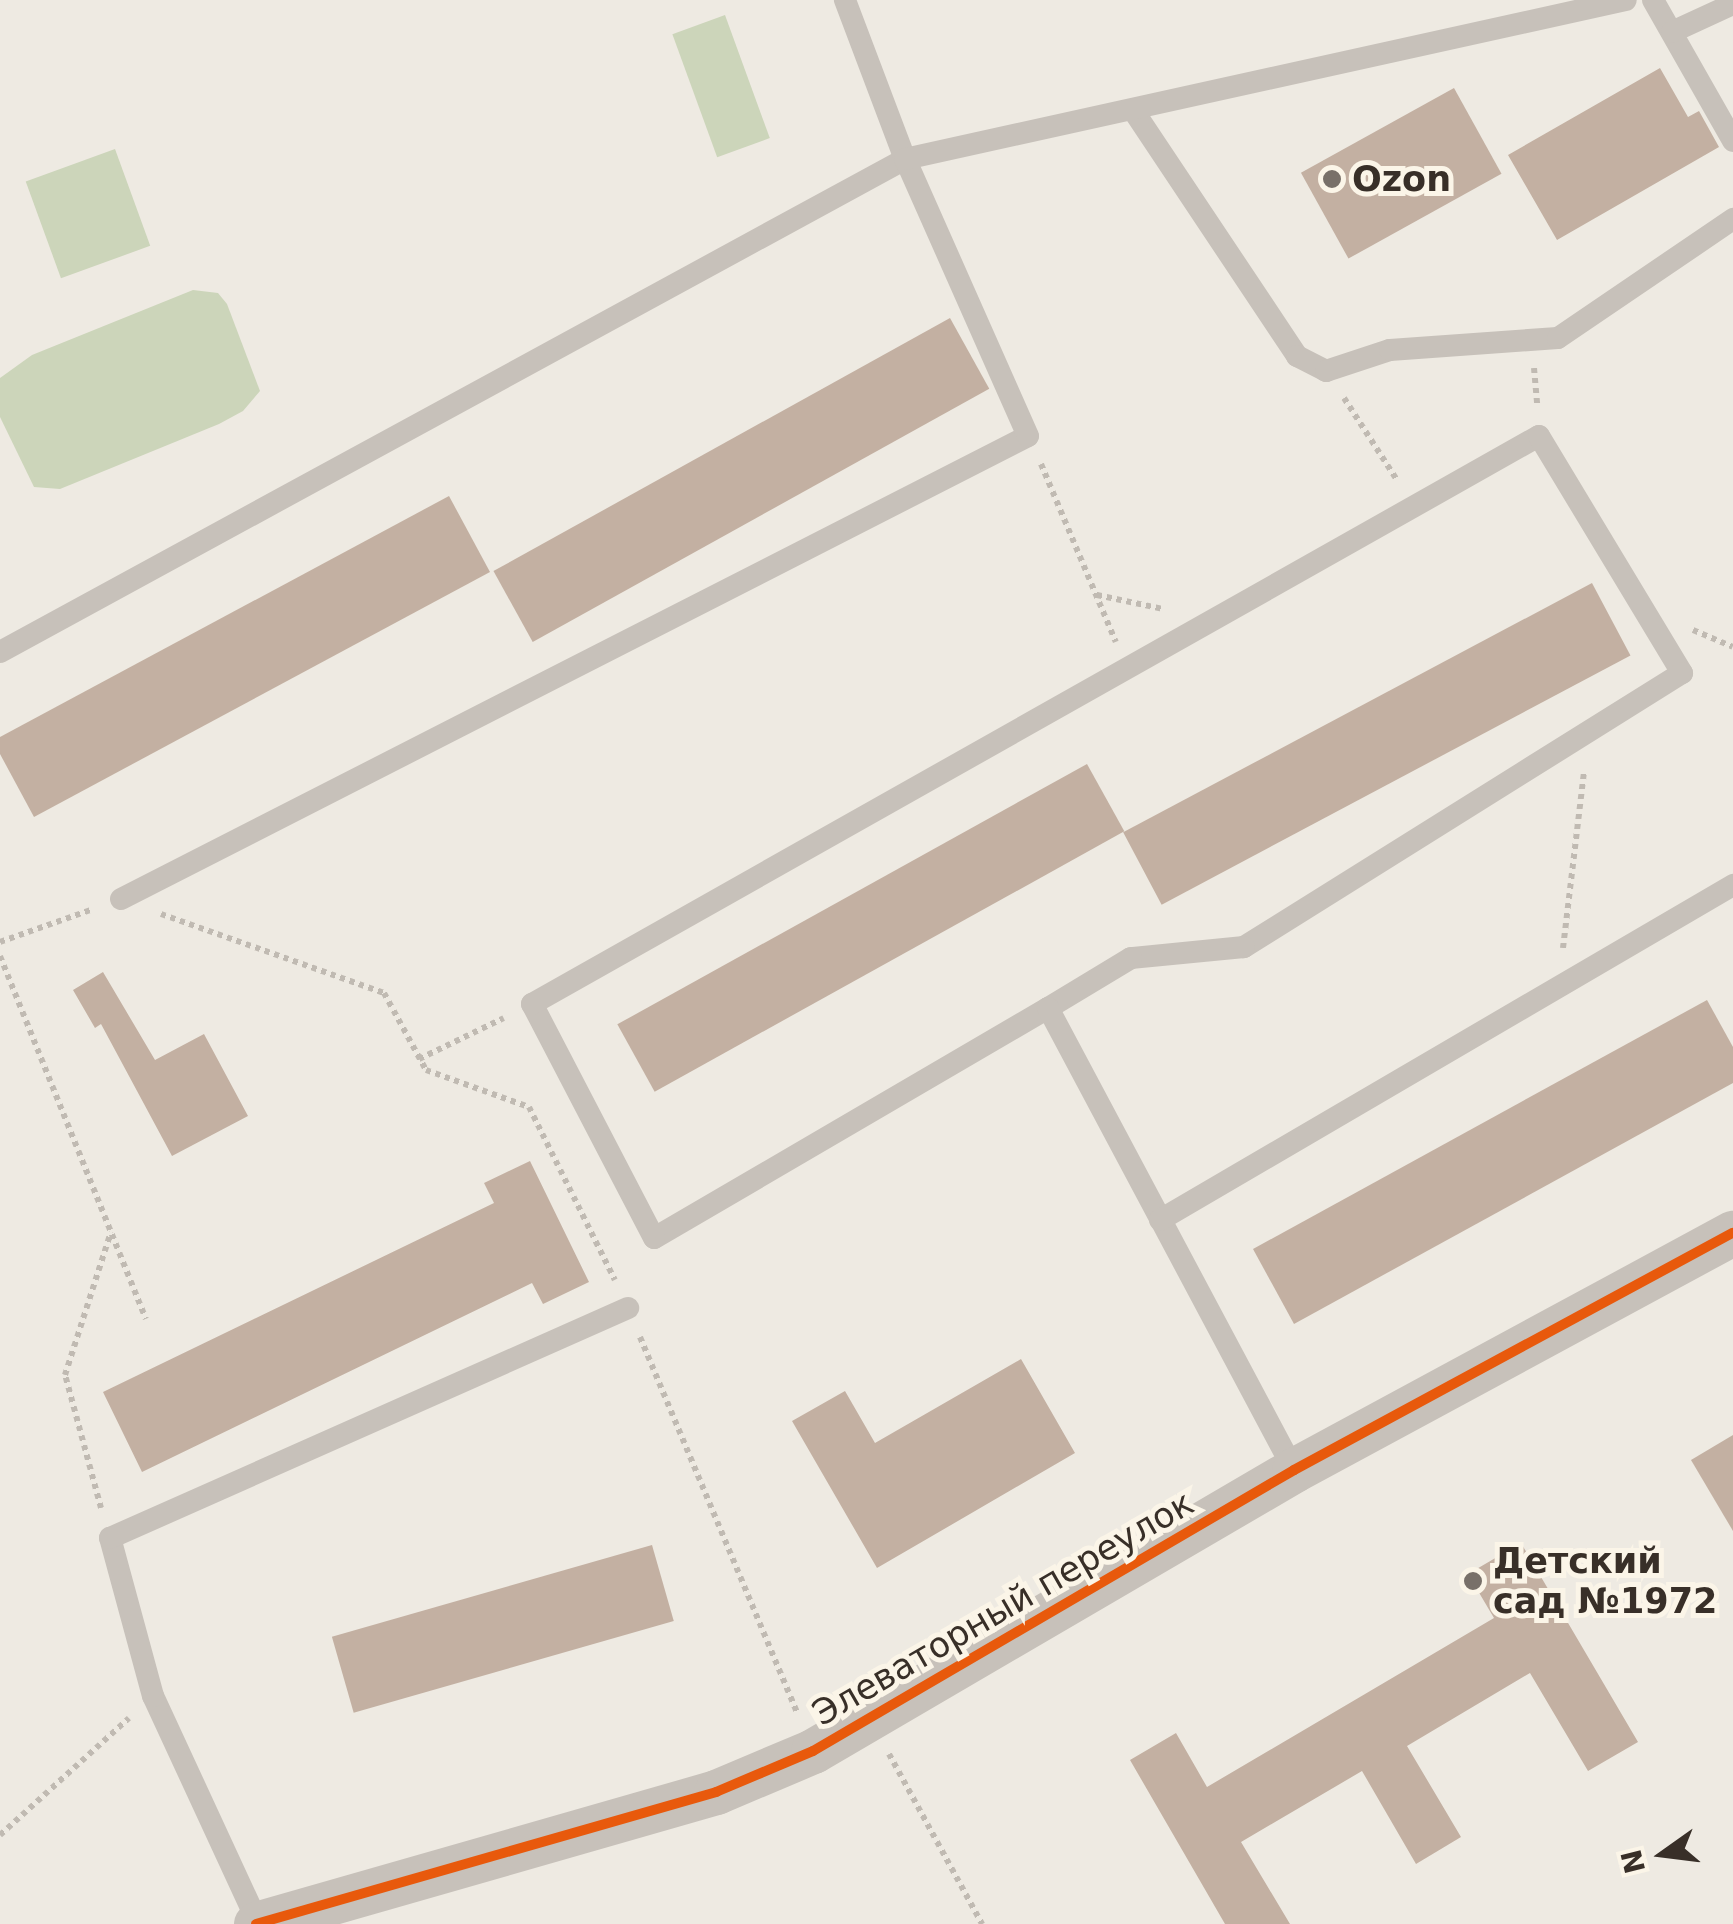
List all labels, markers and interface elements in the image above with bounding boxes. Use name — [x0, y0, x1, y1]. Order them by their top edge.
place label: Ozon — [1352, 158, 1451, 200]
marker: Ozon — [1321, 168, 1343, 190]
street label: Элеваторный переулок — [805, 1482, 1201, 1734]
place label: Детский сад №1972 — [1493, 1540, 1717, 1622]
marker: Детский сад №1972 — [1462, 1570, 1484, 1592]
north arrow — [1613, 1804, 1713, 1904]
text: N — [1615, 1846, 1652, 1877]

